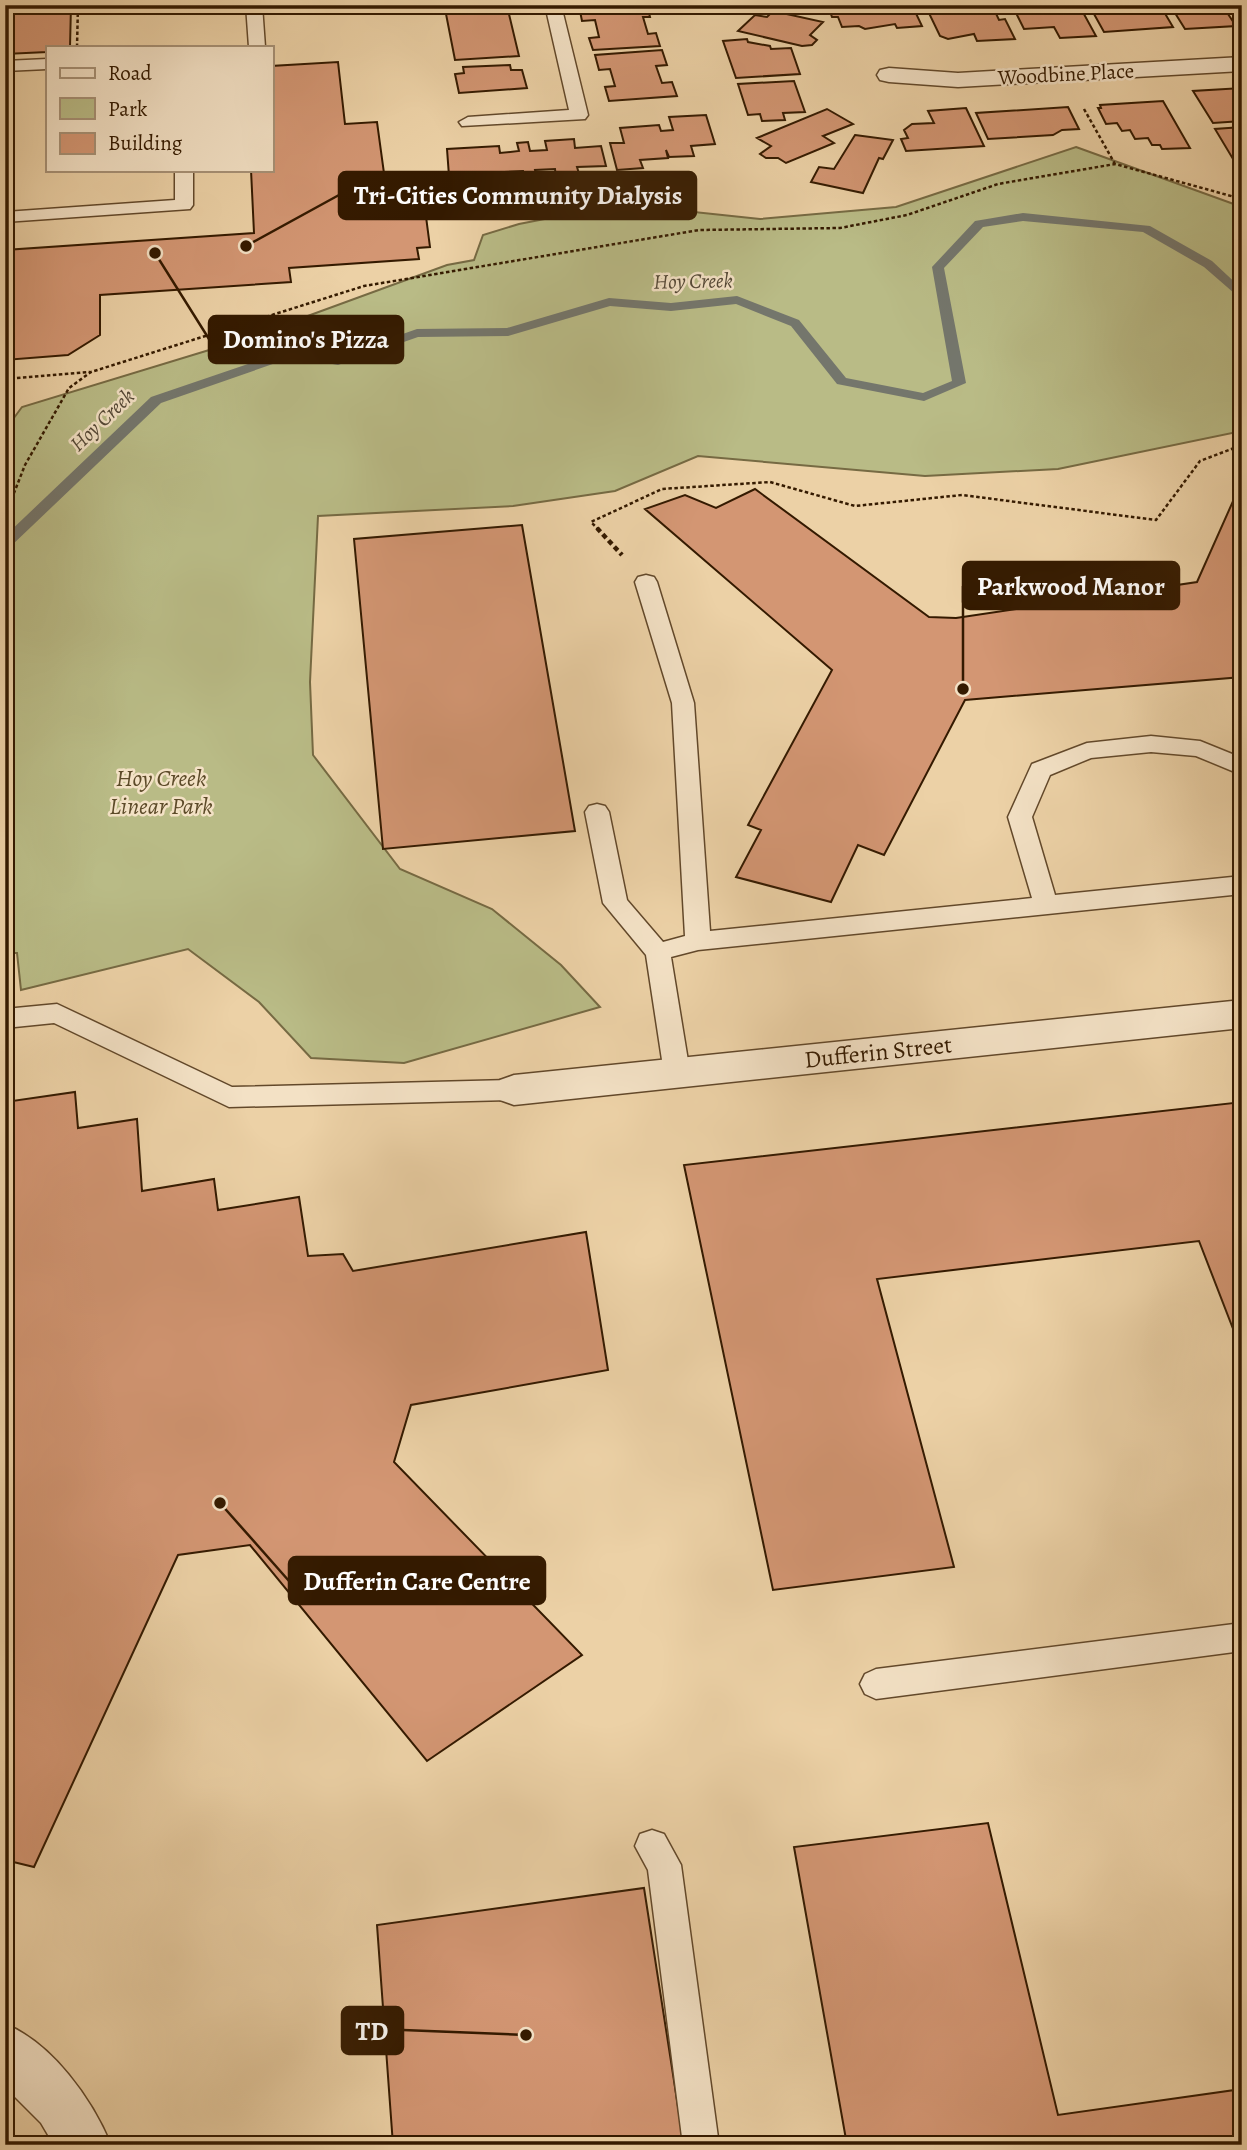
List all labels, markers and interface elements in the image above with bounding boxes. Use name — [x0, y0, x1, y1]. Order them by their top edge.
legend — [46, 46, 273, 172]
street label: Woodbine Place — [996, 56, 1135, 92]
text: Road — [108, 59, 152, 87]
text: Park — [108, 95, 148, 123]
text: Building — [108, 129, 183, 157]
callout: Tri-Cities Community Dialysis — [339, 172, 696, 219]
text: Tri-Cities Community Dialysis — [354, 178, 682, 213]
water label: Hoy Creek — [653, 266, 733, 296]
callout: Domino's Pizza — [209, 316, 403, 363]
text: Domino's Pizza — [223, 322, 390, 357]
water label: Hoy Creek — [64, 382, 140, 458]
callout: Parkwood Manor — [963, 562, 1179, 609]
text: Parkwood Manor — [977, 569, 1165, 604]
park label: Hoy Creek Linear Park — [109, 762, 213, 822]
street label: Dufferin Street — [803, 1028, 953, 1076]
callout: Dufferin Care Centre — [289, 1557, 545, 1604]
text: Dufferin Care Centre — [303, 1564, 531, 1599]
callout: TD — [342, 2007, 403, 2054]
text: TD — [356, 2014, 388, 2049]

